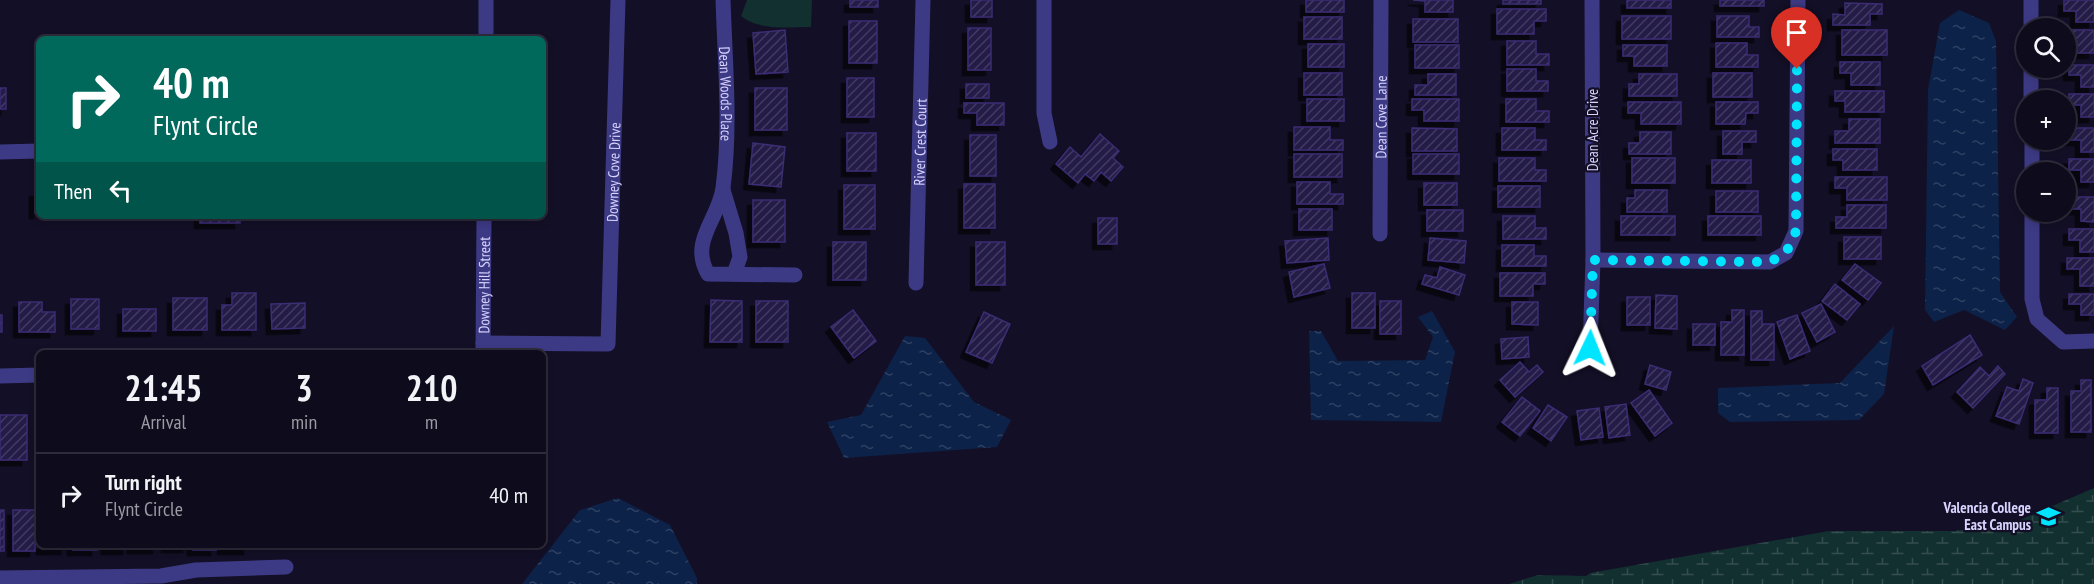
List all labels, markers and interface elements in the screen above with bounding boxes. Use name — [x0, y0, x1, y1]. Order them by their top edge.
pin — [1771, 7, 1822, 69]
icon: arrive — [1780, 16, 1813, 49]
map controls — [2016, 18, 2076, 222]
button: search — [2016, 18, 2076, 78]
street label: Dean Woods Place — [715, 46, 737, 141]
text: 40 m — [153, 55, 230, 110]
icon: right — [54, 60, 132, 138]
street label: Dean Cove Lane — [1371, 76, 1390, 158]
street label: Dean Acre Drive — [1583, 89, 1602, 171]
button: + — [2016, 90, 2076, 150]
street label: River Crest Court — [909, 98, 930, 186]
text: Flynt Circle — [153, 108, 258, 142]
street label: Downey Cove Drive — [602, 122, 624, 222]
button: − — [2016, 162, 2076, 222]
icon: left — [104, 174, 137, 207]
text: Then — [54, 177, 92, 205]
street label: Downey Hill Street — [474, 237, 493, 333]
position arrow — [1558, 316, 1622, 380]
text: 21:45 — [125, 364, 202, 411]
text: 3 — [295, 364, 313, 411]
text: 210 — [406, 364, 457, 411]
text: Arrival — [141, 409, 186, 435]
text: min — [291, 409, 317, 435]
text: m — [425, 409, 438, 435]
text: Turn right — [105, 468, 182, 496]
icon: right — [54, 479, 87, 512]
text: 40 m — [489, 481, 528, 509]
text: Flynt Circle — [105, 496, 183, 522]
place label: Valencia College East Campus — [1943, 498, 2031, 534]
school or university icon: Valencia College East Campus — [2036, 503, 2062, 529]

